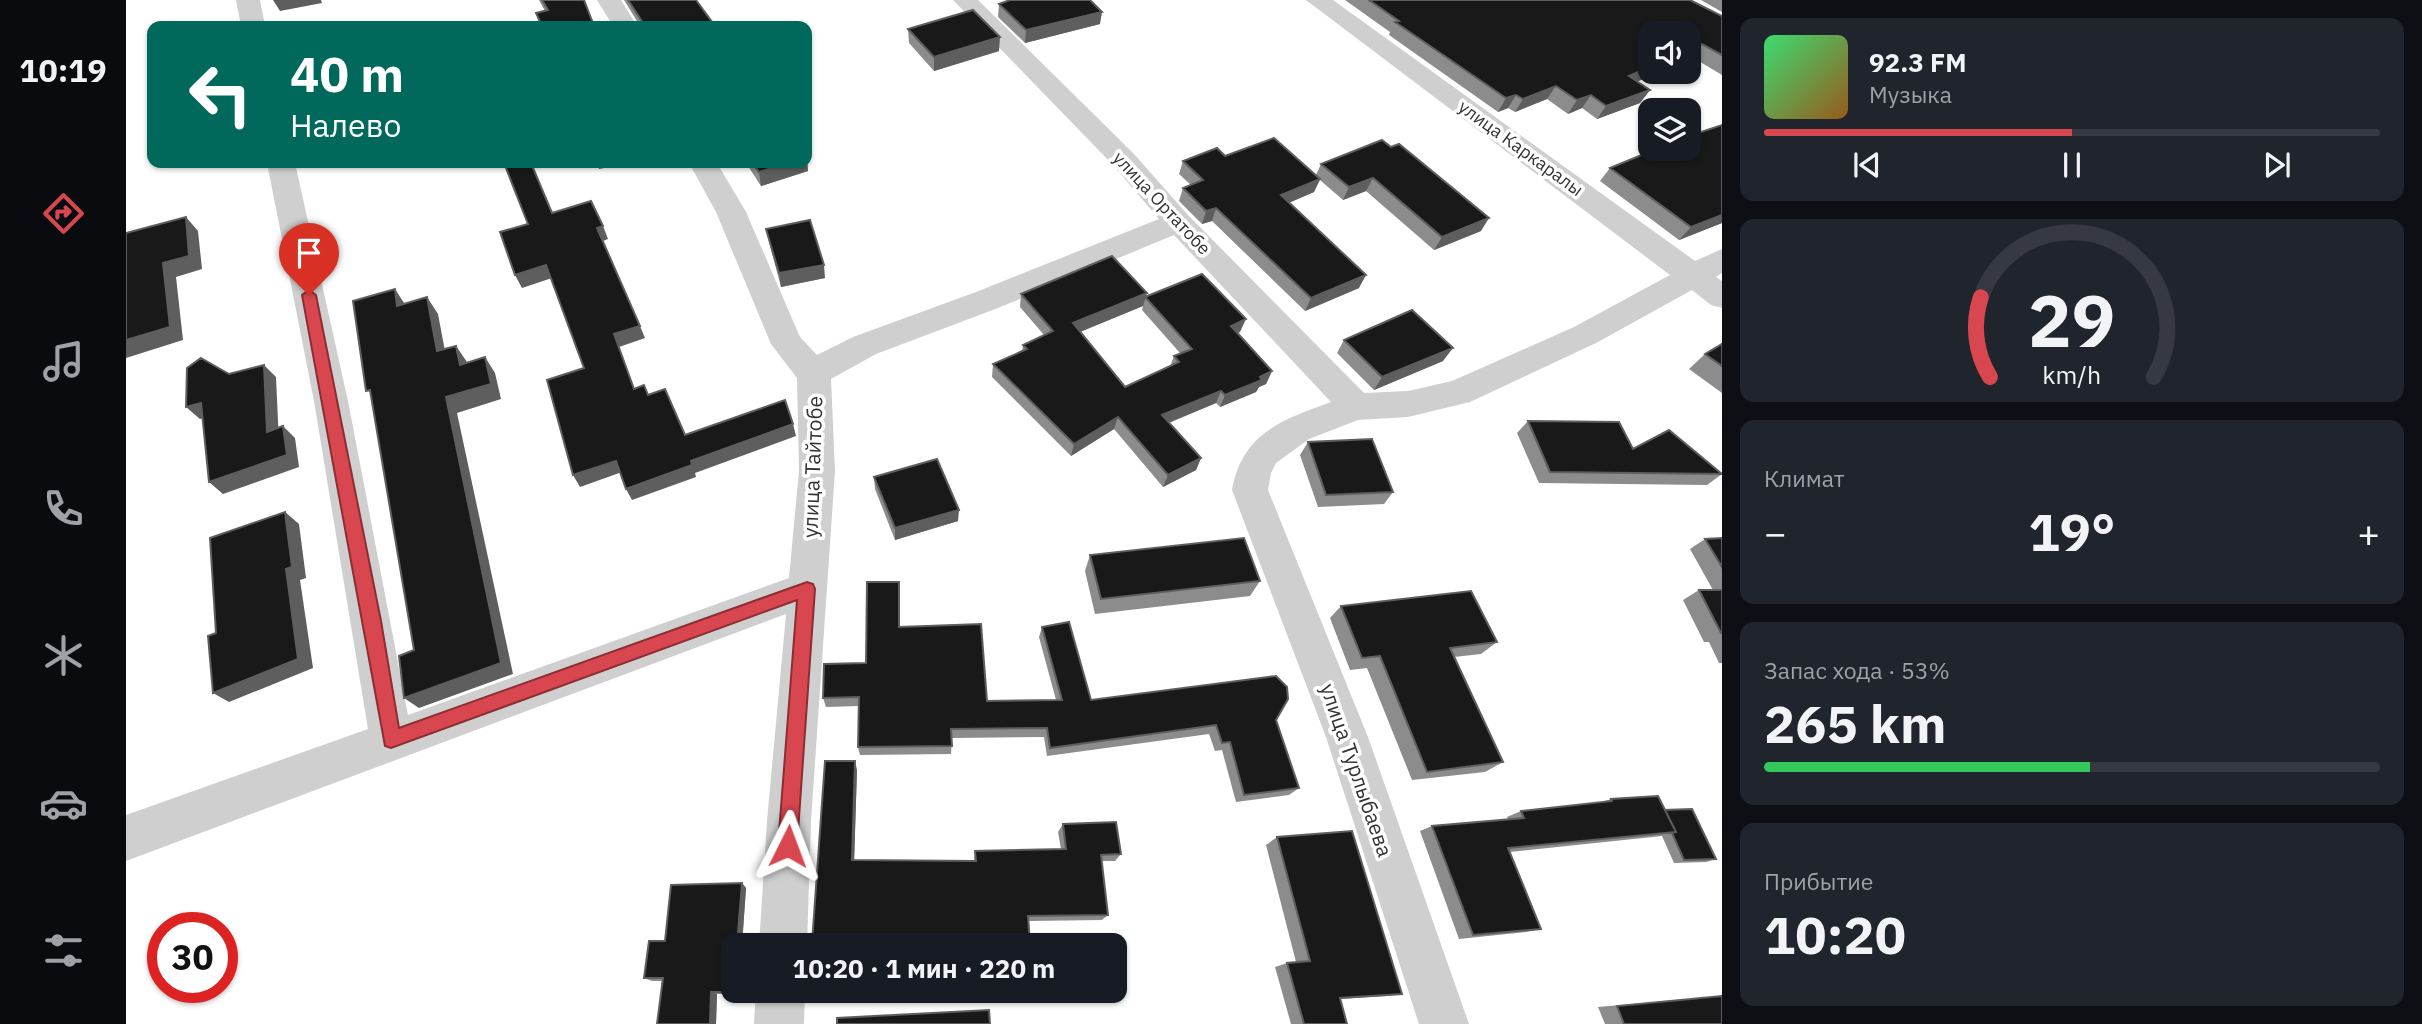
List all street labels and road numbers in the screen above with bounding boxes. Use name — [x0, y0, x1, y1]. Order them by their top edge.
street label: улица Каркаралы — [1454, 95, 1588, 201]
street label: улица Ортатобе — [1108, 146, 1216, 260]
street label: улица Тайтобе — [796, 396, 828, 538]
street label: улица Турлыбаева — [1314, 680, 1400, 860]

